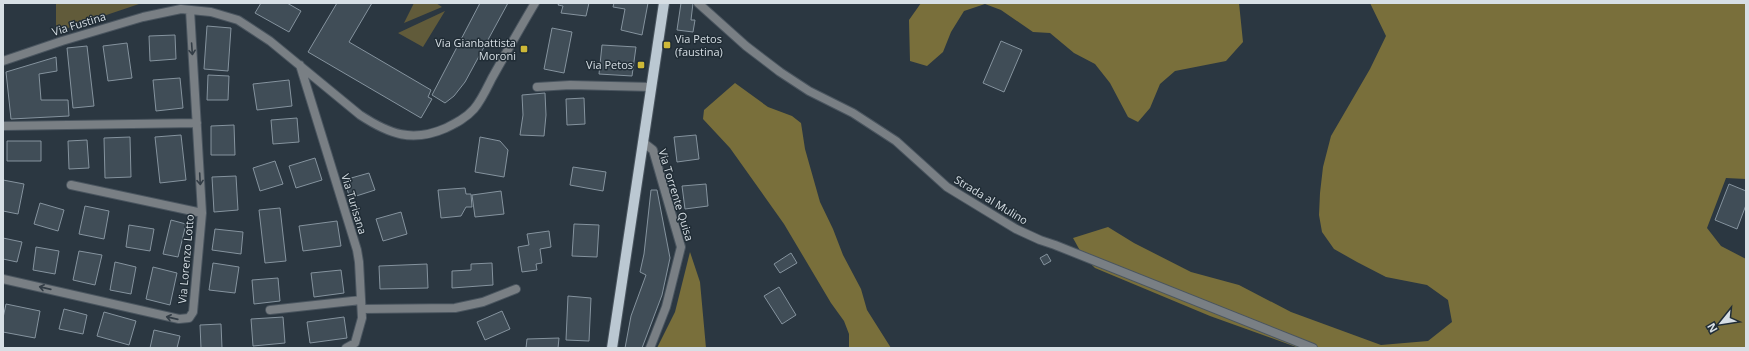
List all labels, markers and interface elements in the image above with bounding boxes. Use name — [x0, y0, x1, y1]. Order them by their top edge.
street label: Via Fustina — [50, 8, 108, 39]
place label: Via Petos (faustina) — [675, 31, 723, 59]
place label: Via Gianbattista Moroni — [435, 35, 516, 63]
marker: Via Petos (faustina) — [662, 40, 672, 50]
one-way arrow — [189, 42, 196, 55]
marker: Via Gianbattista Moroni — [519, 44, 529, 54]
place label: Via Petos — [586, 57, 633, 72]
marker: Via Petos — [636, 60, 646, 70]
street label: Via Torrente Quisa — [655, 147, 698, 243]
one-way arrow — [196, 172, 204, 185]
street label: Via Turisana — [338, 172, 371, 236]
street label: Strada al Mulino — [952, 172, 1031, 228]
street label: Via Lorenzo Lotto — [174, 213, 197, 304]
one-way arrow — [39, 284, 52, 292]
north arrow — [1701, 303, 1741, 343]
one-way arrow — [166, 313, 179, 321]
text: N — [1703, 321, 1721, 336]

